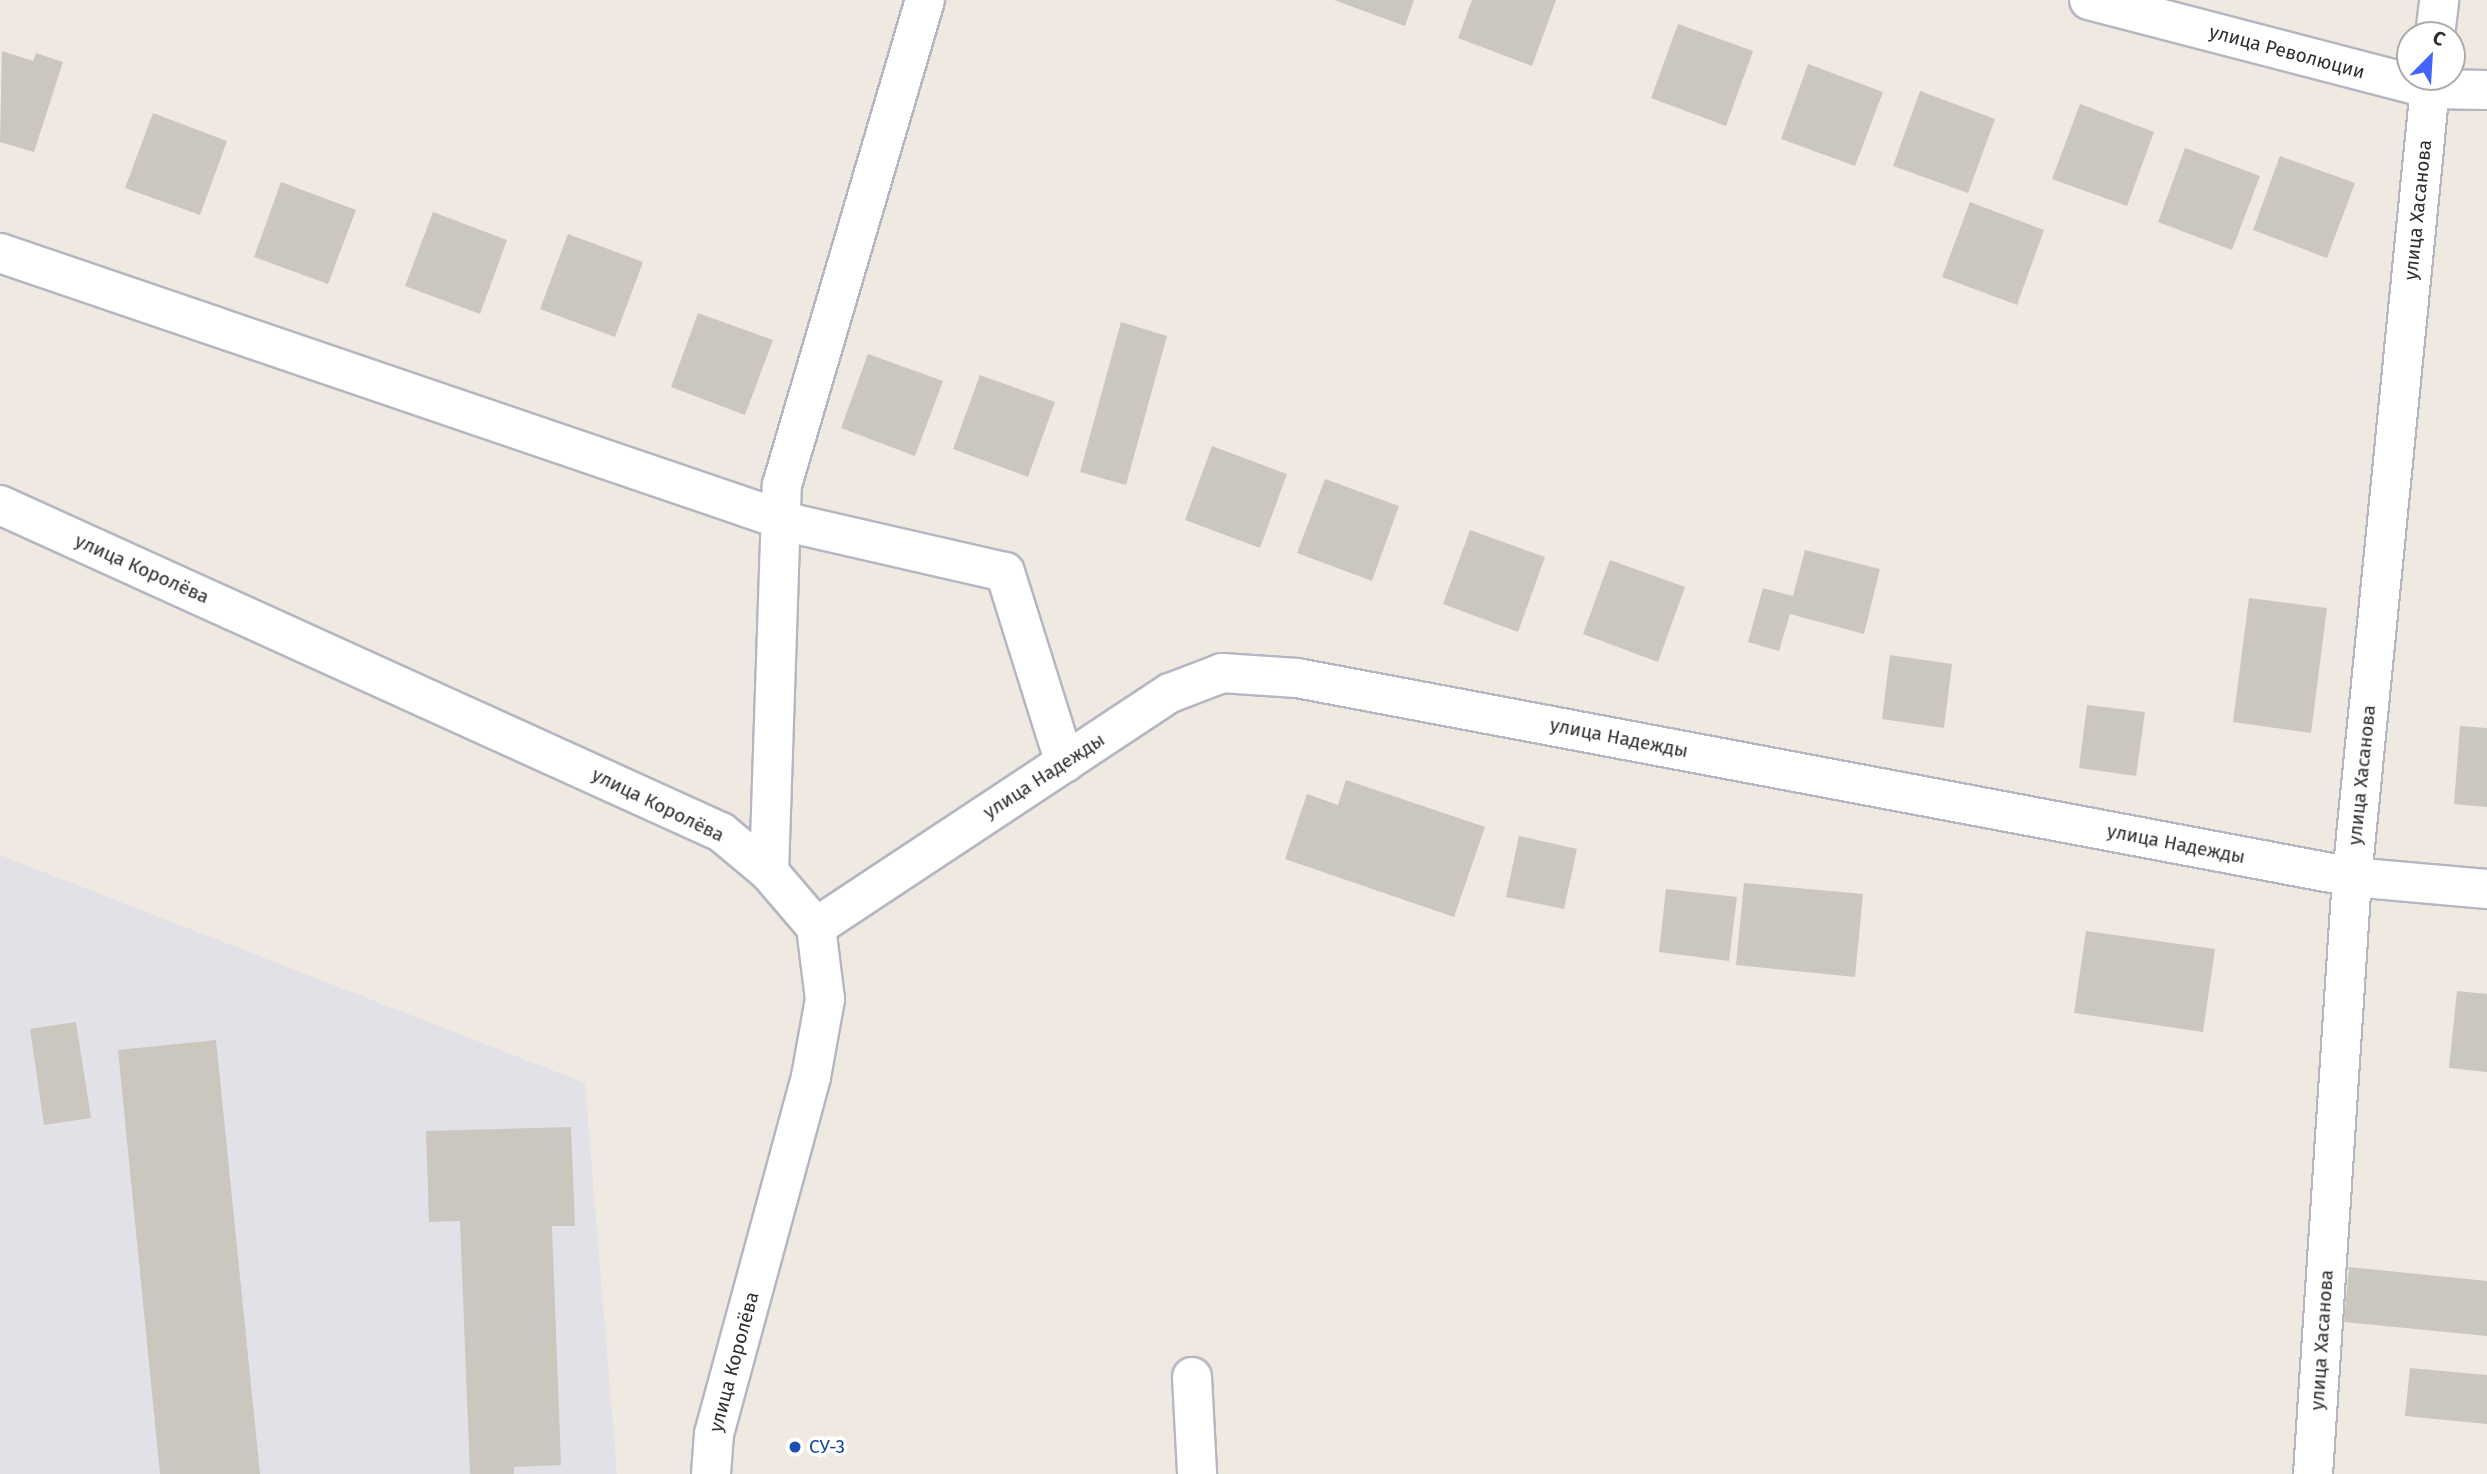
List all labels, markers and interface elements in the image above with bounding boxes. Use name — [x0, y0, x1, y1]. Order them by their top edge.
street label: улица Революции — [2207, 20, 2367, 84]
north arrow — [2396, 21, 2466, 91]
text: С — [2429, 25, 2449, 51]
street label: улица Хасанова — [2399, 139, 2437, 281]
street label: улица Королёва — [71, 529, 213, 609]
street label: улица Хасанова — [2343, 704, 2381, 846]
street label: улица Надежды — [1548, 713, 1690, 763]
street label: улица Надежды — [979, 728, 1109, 824]
street label: улица Королёва — [588, 763, 728, 847]
street label: улица Надежды — [2105, 819, 2247, 869]
street label: улица Хасанова — [2306, 1269, 2338, 1411]
street label: улица Королёва — [704, 1289, 764, 1435]
place label: СУ-3 — [809, 1436, 845, 1458]
marker: СУ-3 — [787, 1439, 803, 1455]

